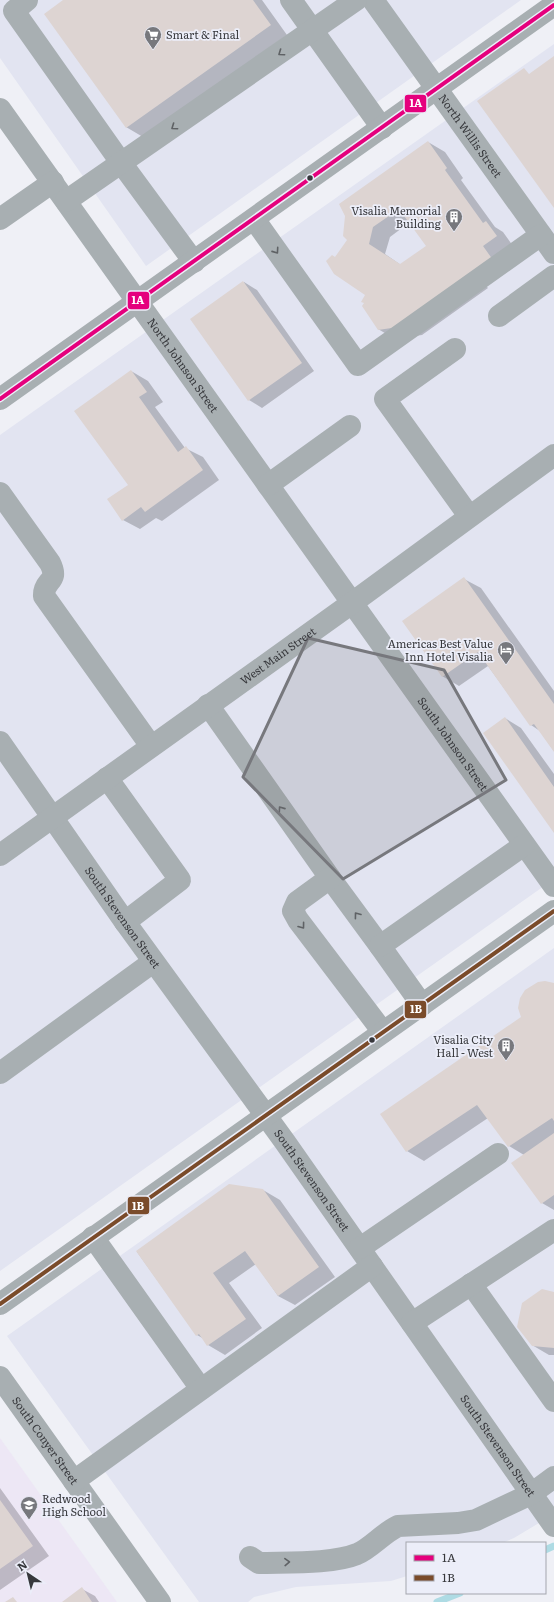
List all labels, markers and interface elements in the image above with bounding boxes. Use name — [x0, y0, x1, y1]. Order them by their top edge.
supermarket icon: Smart & Final — [143, 25, 163, 50]
place label: Smart & Final — [166, 26, 240, 42]
one-way arrow — [278, 48, 285, 56]
street label: North Willis Street — [436, 90, 507, 181]
line badge: 1A — [404, 94, 427, 113]
text: 1A — [410, 94, 423, 110]
one-way arrow — [172, 122, 179, 129]
unlabelled marker — [305, 173, 315, 183]
place label: Visalia Memorial Building — [351, 202, 442, 231]
building icon: Visalia Memorial Building — [444, 207, 464, 232]
one-way arrow — [272, 247, 279, 254]
line badge: 1A — [127, 291, 150, 310]
text: 1A — [132, 291, 145, 307]
street label: North Johnson Street — [144, 314, 223, 416]
street label: West Main Street — [236, 622, 319, 688]
place label: Americas Best Value Inn Hotel Visalia — [388, 635, 493, 664]
hotel icon: Americas Best Value Inn Hotel Visalia — [496, 640, 516, 665]
street label: South Johnson Street — [415, 693, 493, 794]
one-way arrow — [278, 806, 286, 813]
street label: South Stevenson Street — [82, 863, 165, 971]
one-way arrow — [355, 912, 362, 919]
one-way arrow — [297, 921, 304, 928]
line badge: 1B — [404, 1000, 427, 1019]
text: 1B — [410, 1000, 422, 1016]
place label: Visalia City Hall - West — [433, 1031, 494, 1060]
unlabelled marker — [367, 1035, 377, 1045]
building icon: Visalia City Hall - West — [496, 1036, 516, 1061]
street label: South Stevenson Street — [271, 1125, 354, 1235]
line badge: 1B — [127, 1196, 150, 1215]
text: 1B — [132, 1197, 144, 1213]
street label: South Stevenson Street — [457, 1391, 540, 1500]
street label: South Conyer Street — [9, 1393, 83, 1488]
place label: Redwood High School — [42, 1490, 106, 1519]
school or university icon: Redwood High School — [19, 1495, 39, 1520]
legend — [406, 1542, 546, 1594]
text: 1A — [442, 1548, 456, 1566]
north arrow — [8, 1554, 48, 1594]
text: N — [13, 1556, 30, 1574]
one-way arrow — [284, 1557, 290, 1566]
text: 1B — [442, 1568, 455, 1586]

